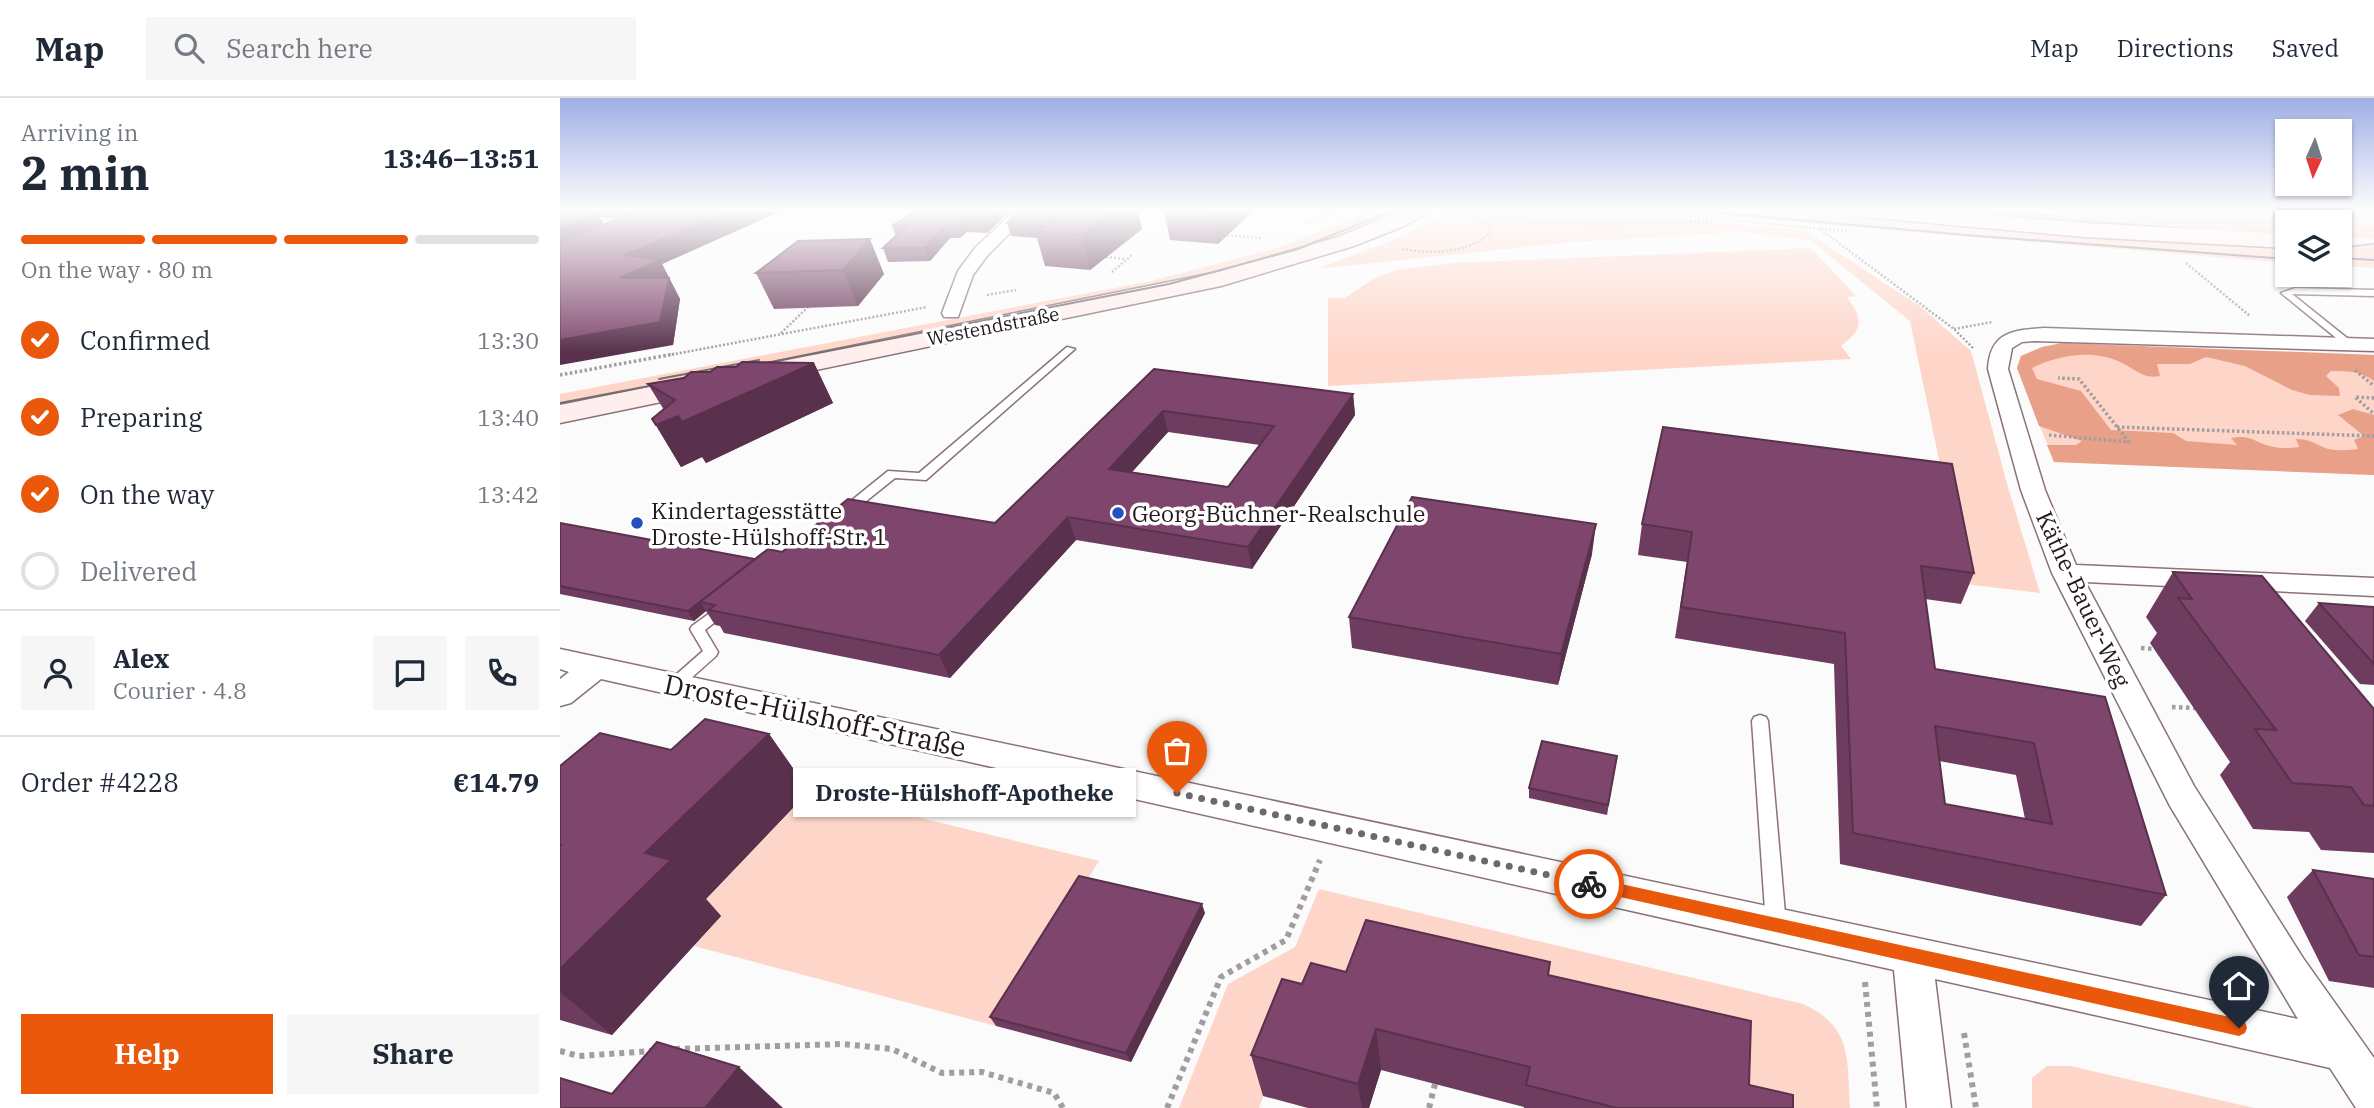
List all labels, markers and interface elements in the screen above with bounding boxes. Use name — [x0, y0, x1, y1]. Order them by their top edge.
search box — [146, 17, 636, 80]
text: Map — [35, 27, 104, 70]
icon: search — [170, 29, 208, 67]
text: Search here — [226, 31, 373, 65]
text: Map — [2030, 32, 2079, 64]
text: Directions — [2117, 32, 2234, 64]
text: Saved — [2272, 32, 2339, 64]
text: Arriving in — [21, 117, 138, 147]
north arrow — [2275, 119, 2352, 196]
map controls — [2275, 119, 2352, 287]
text: 13:46–13:51 — [383, 141, 539, 175]
text: 2 min — [21, 143, 150, 203]
button: layers — [2275, 210, 2352, 287]
text: On the way · 80 m — [21, 254, 213, 284]
street label: Westendstraße — [925, 301, 1061, 351]
icon: check — [21, 321, 59, 359]
text: Confirmed — [80, 323, 211, 357]
text: 13:30 — [477, 325, 539, 355]
icon: check — [21, 398, 59, 436]
text: Preparing — [80, 400, 202, 434]
text: 13:40 — [477, 402, 539, 432]
icon: check — [21, 475, 59, 513]
text: On the way — [80, 477, 214, 511]
text: 13:42 — [477, 479, 539, 509]
place label: Kindertagesstätte Droste-Hülshoff-Str. 1 — [651, 495, 887, 551]
place label: Georg-Büchner-Realschule — [1132, 498, 1425, 528]
marker: Georg-Büchner-Realschule — [1110, 505, 1126, 521]
street label: Käthe-Bauer-Weg — [2030, 506, 2138, 692]
marker: Kindertagesstätte Droste-Hülshoff-Str. 1 — [629, 515, 645, 531]
text: Delivered — [80, 554, 197, 588]
button: person — [21, 636, 95, 710]
button: chat — [373, 636, 447, 710]
button: phone — [465, 636, 539, 710]
text: Alex — [113, 641, 169, 675]
street label: Droste-Hülshoff-Straße — [661, 665, 969, 765]
text: Courier · 4.8 — [113, 675, 247, 705]
pin — [1147, 721, 1207, 793]
icon: bag — [1158, 732, 1196, 770]
text: Order #4228 — [21, 765, 179, 799]
text: €14.79 — [453, 765, 539, 799]
callout: Droste-Hülshoff-Apotheke — [792, 768, 1135, 818]
text: Droste-Hülshoff-Apotheke — [815, 777, 1114, 807]
courier — [1554, 849, 1624, 919]
icon: bike — [1570, 865, 1608, 903]
pin — [2209, 956, 2269, 1028]
icon: home — [2220, 967, 2258, 1005]
button: Help — [21, 1014, 273, 1094]
button: Share — [287, 1014, 539, 1094]

